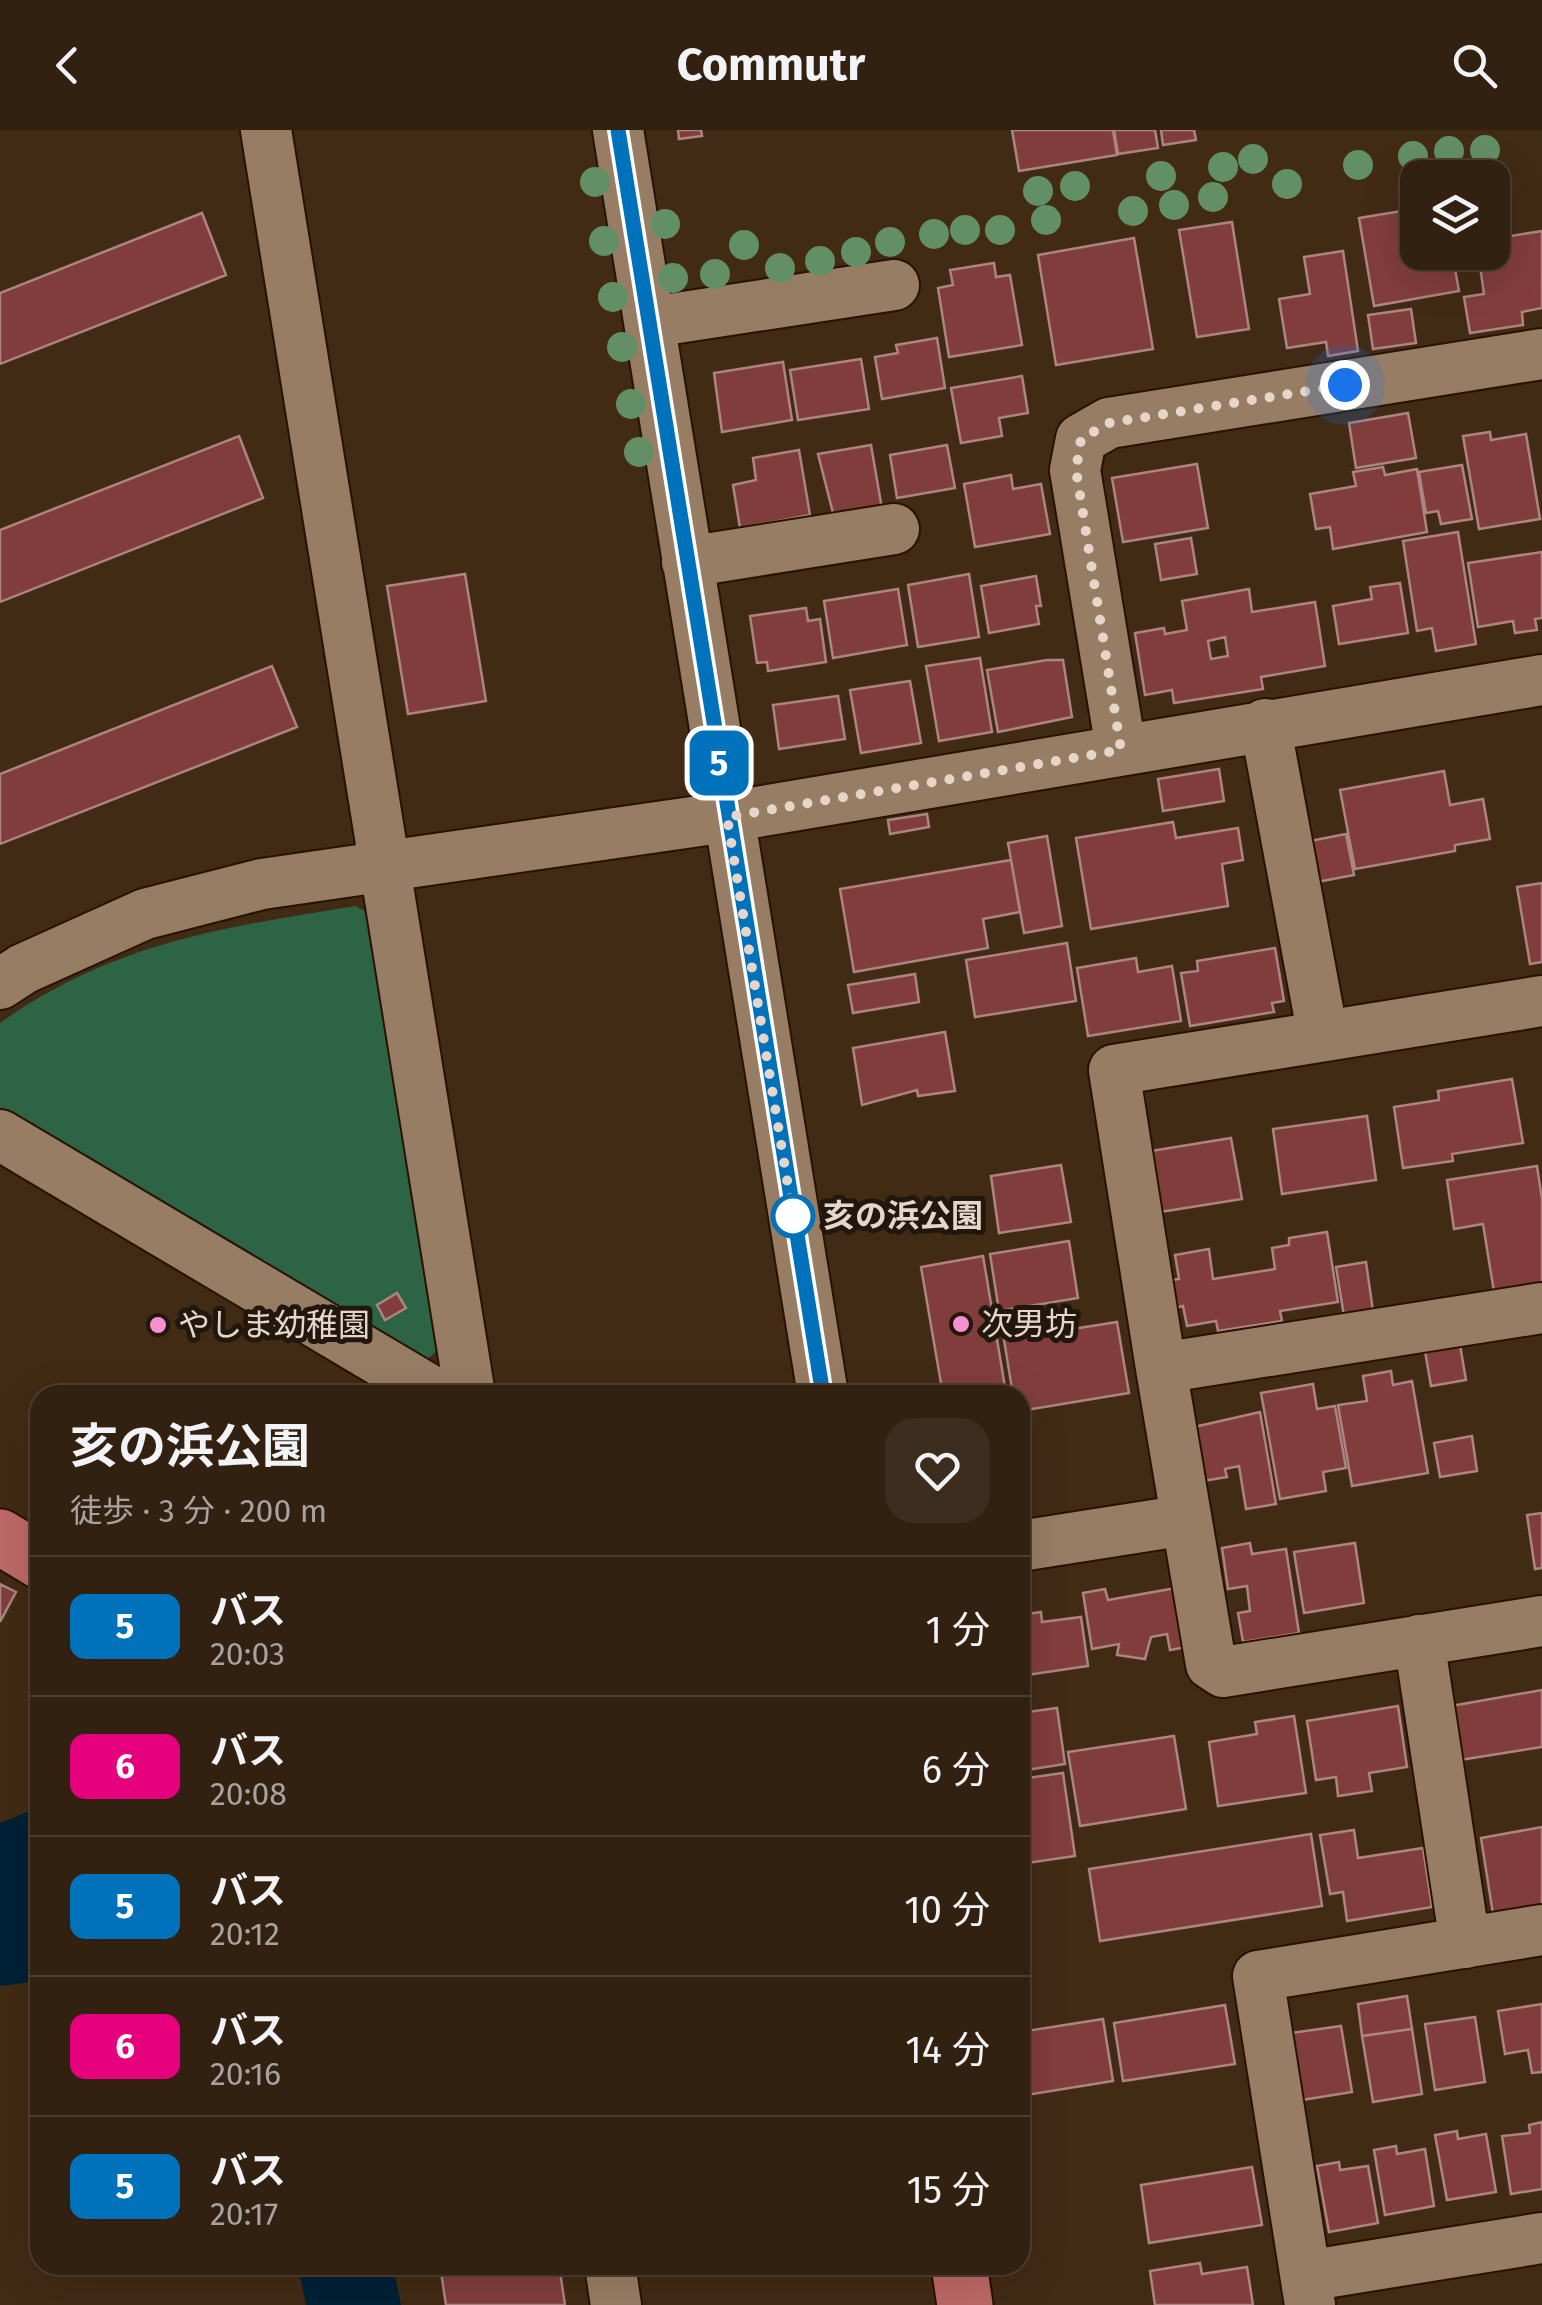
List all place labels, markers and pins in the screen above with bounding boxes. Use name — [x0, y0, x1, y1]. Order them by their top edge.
marker: 亥の浜公園 — [772, 1195, 814, 1237]
place label: 亥の浜公園 — [823, 1197, 983, 1235]
place label: 次男坊 — [981, 1305, 1077, 1343]
place label: やしま幼稚園 — [178, 1306, 370, 1344]
marker: 次男坊 — [950, 1313, 972, 1335]
marker: やしま幼稚園 — [147, 1314, 169, 1336]

